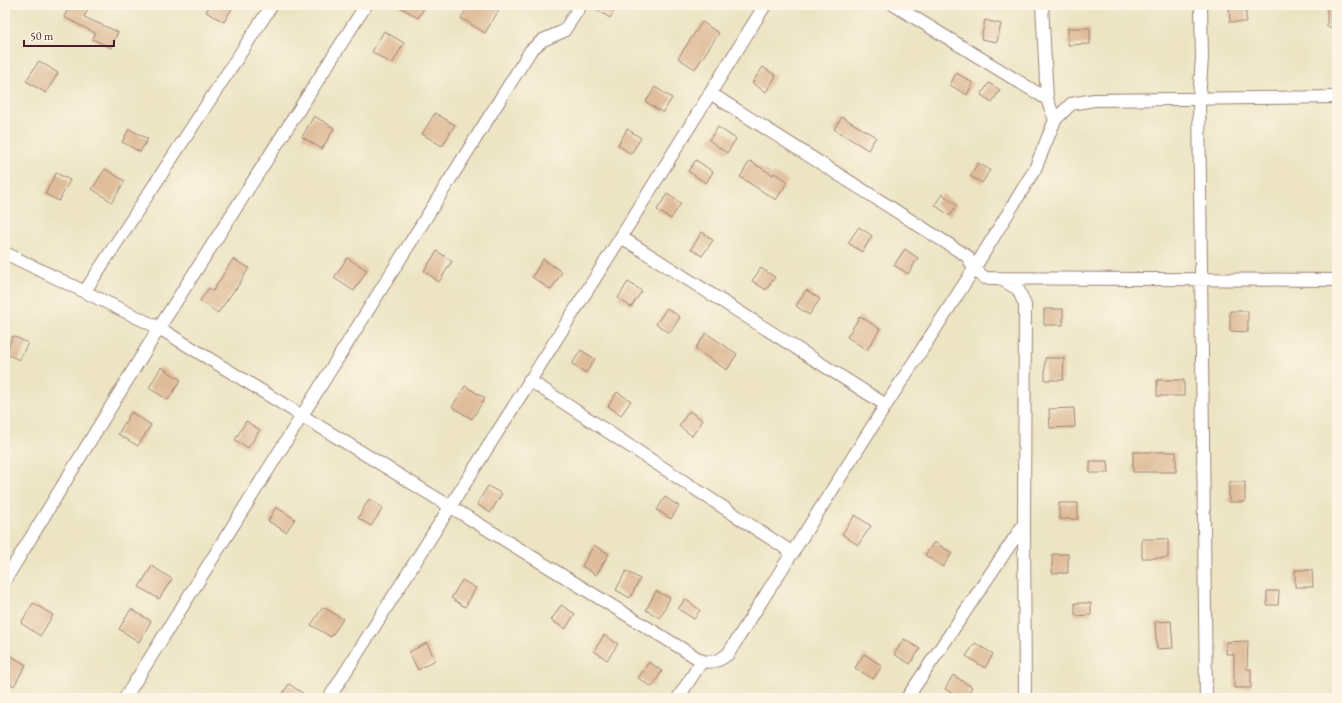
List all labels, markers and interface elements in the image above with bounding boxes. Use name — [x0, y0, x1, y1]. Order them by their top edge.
scale bar — [24, 22, 114, 48]
text: 50 m — [30, 28, 54, 44]

